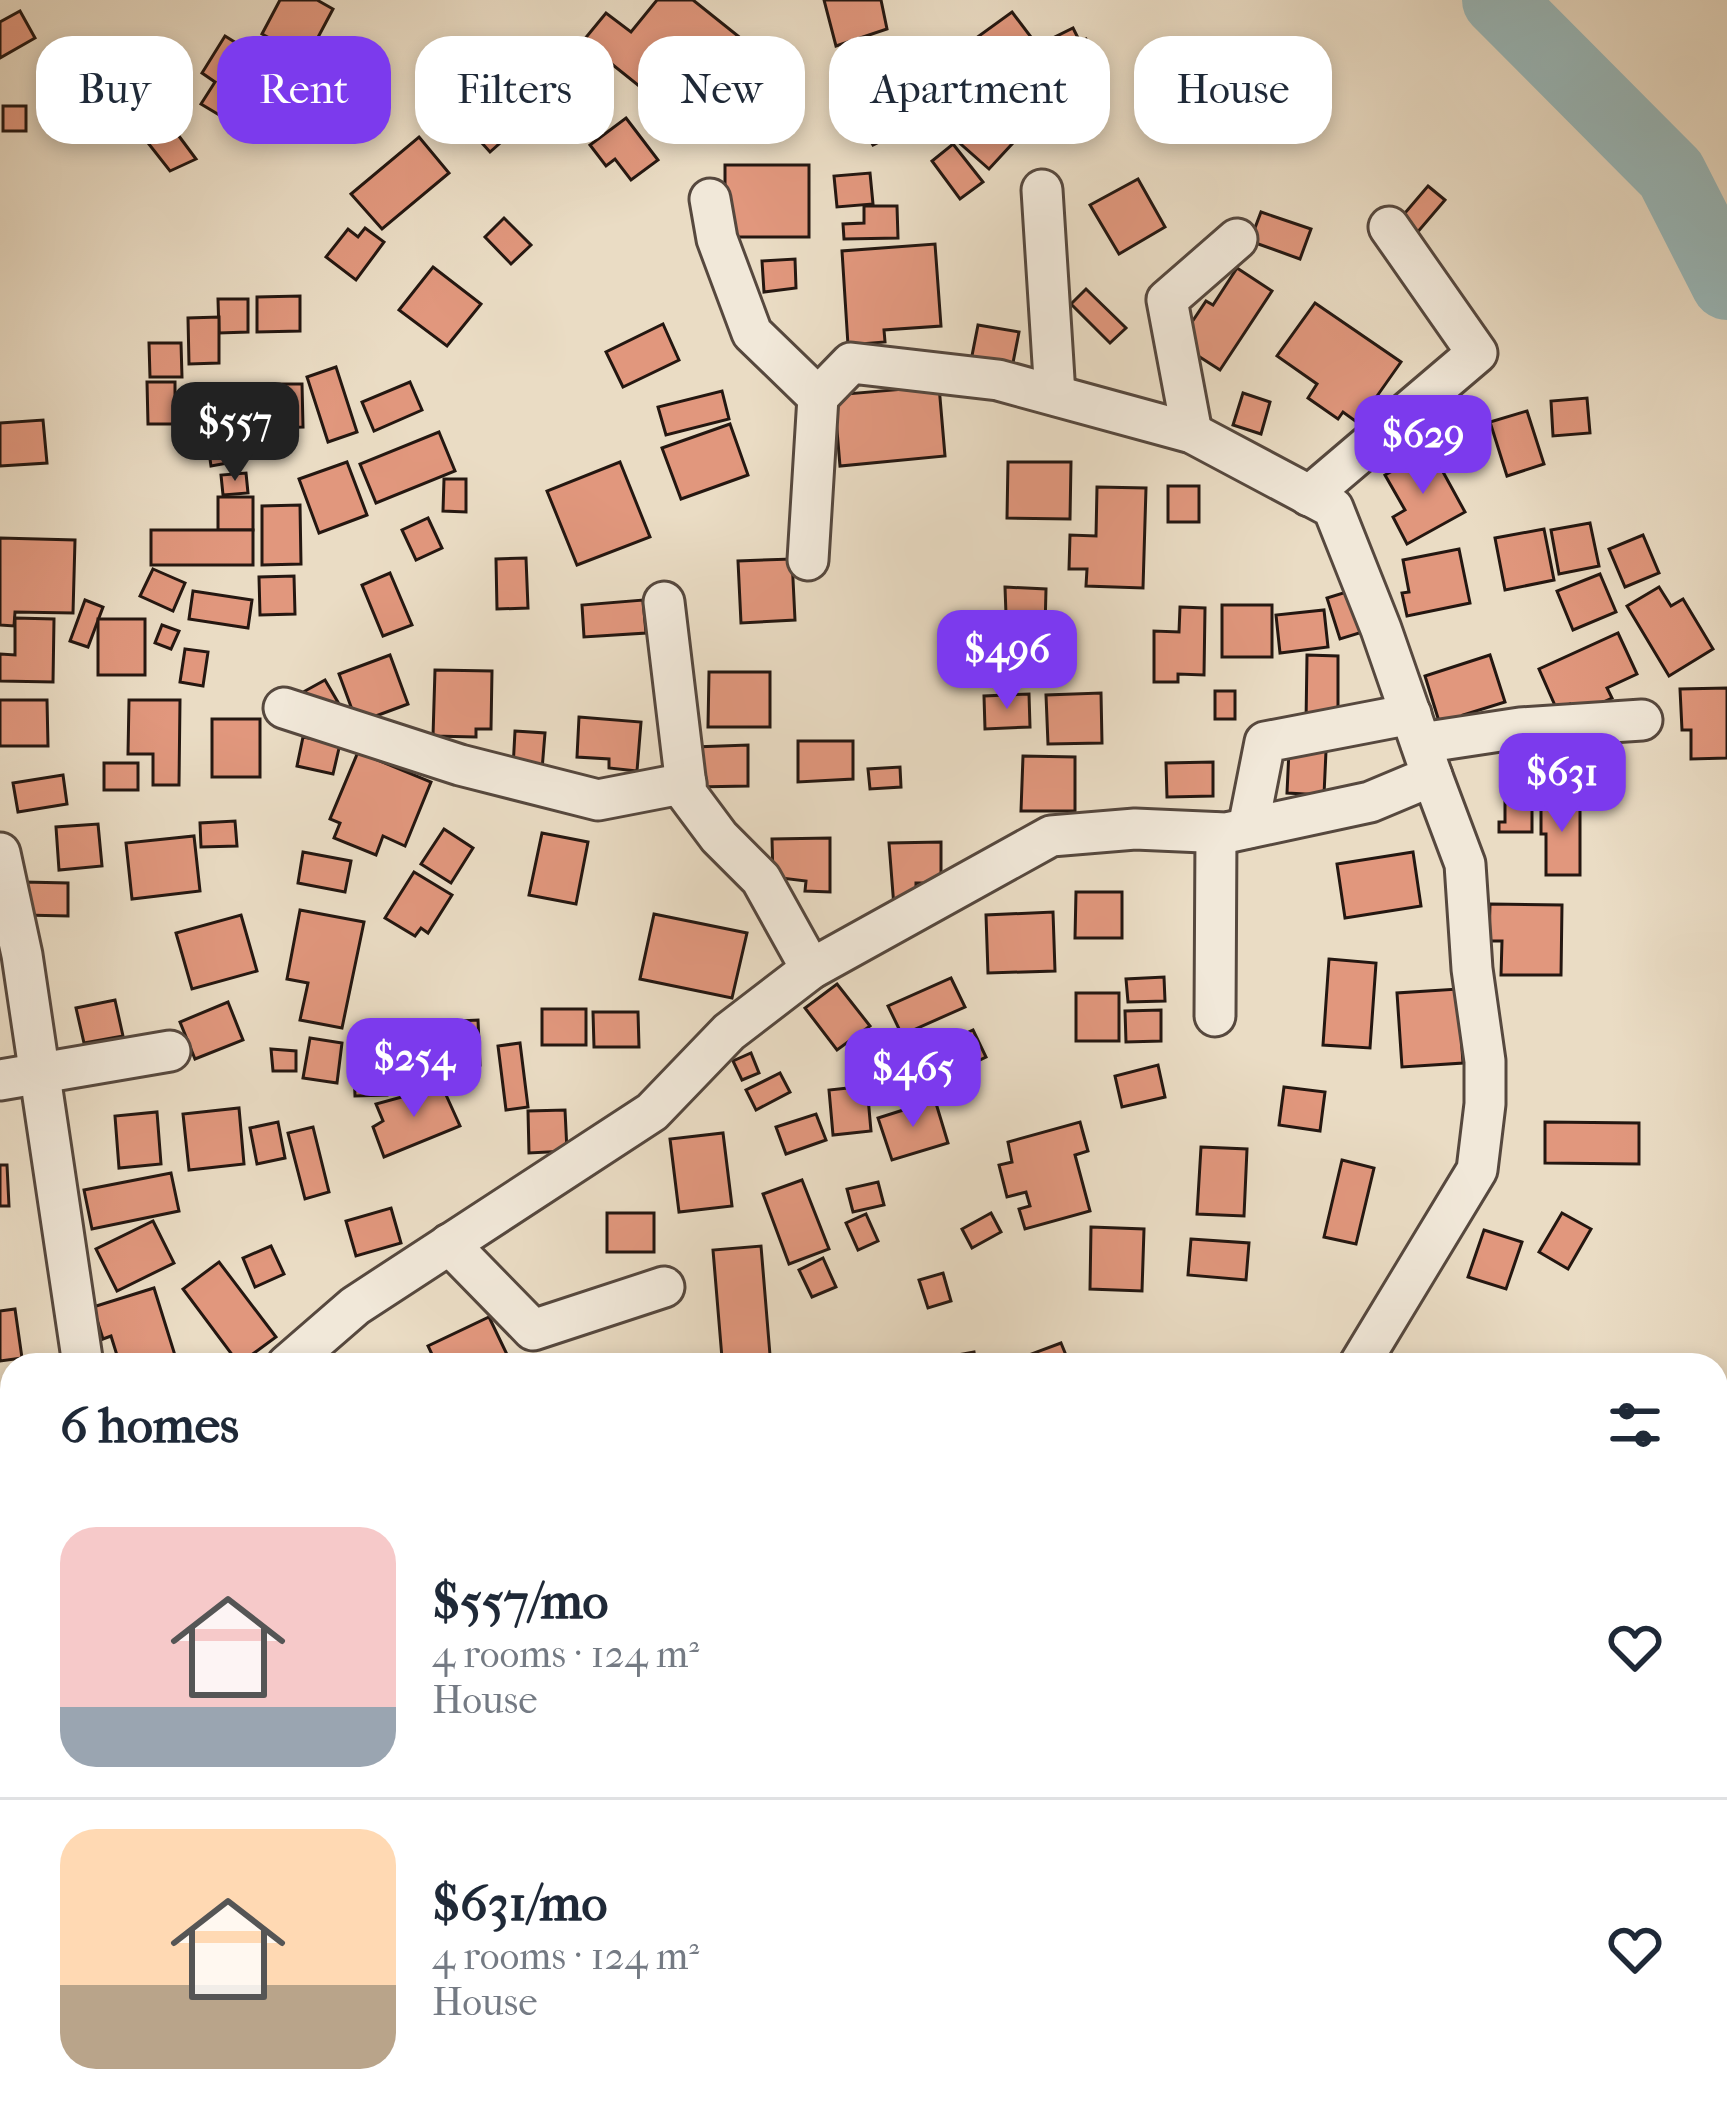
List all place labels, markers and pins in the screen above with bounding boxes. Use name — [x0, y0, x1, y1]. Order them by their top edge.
pin: $557 — [164, 382, 306, 484]
pin: $629 — [1352, 395, 1494, 497]
pin: $496 — [936, 610, 1078, 712]
pin: $631 — [1491, 733, 1633, 835]
pin: $254 — [343, 1018, 485, 1120]
pin: $465 — [842, 1028, 984, 1130]

